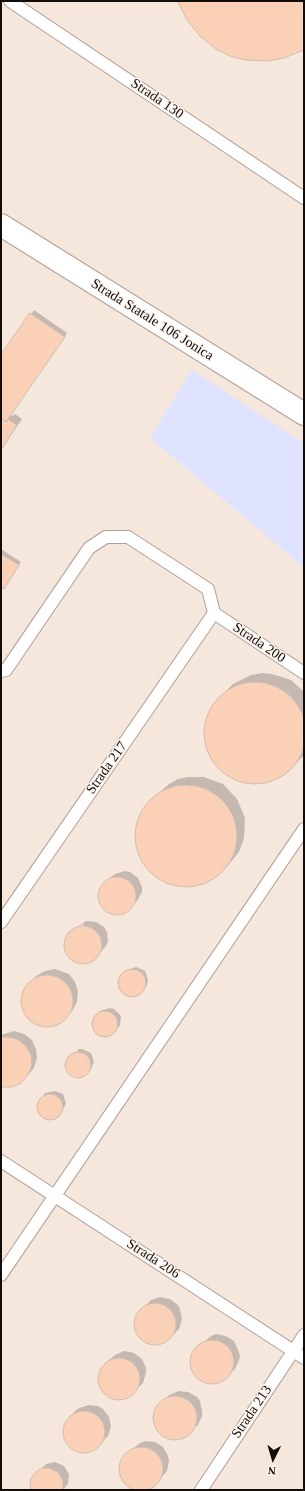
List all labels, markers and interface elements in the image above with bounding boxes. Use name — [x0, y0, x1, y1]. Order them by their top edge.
street label: Strada 130 — [127, 75, 187, 123]
street label: Strada Statale 106 Jonica — [88, 275, 216, 365]
street label: Strada 200 — [229, 619, 289, 667]
street label: Strada 217 — [83, 738, 131, 798]
street label: Strada 206 — [123, 1236, 183, 1282]
street label: Strada 213 — [228, 1382, 276, 1442]
north arrow — [253, 1439, 293, 1479]
text: N — [267, 1465, 276, 1477]

